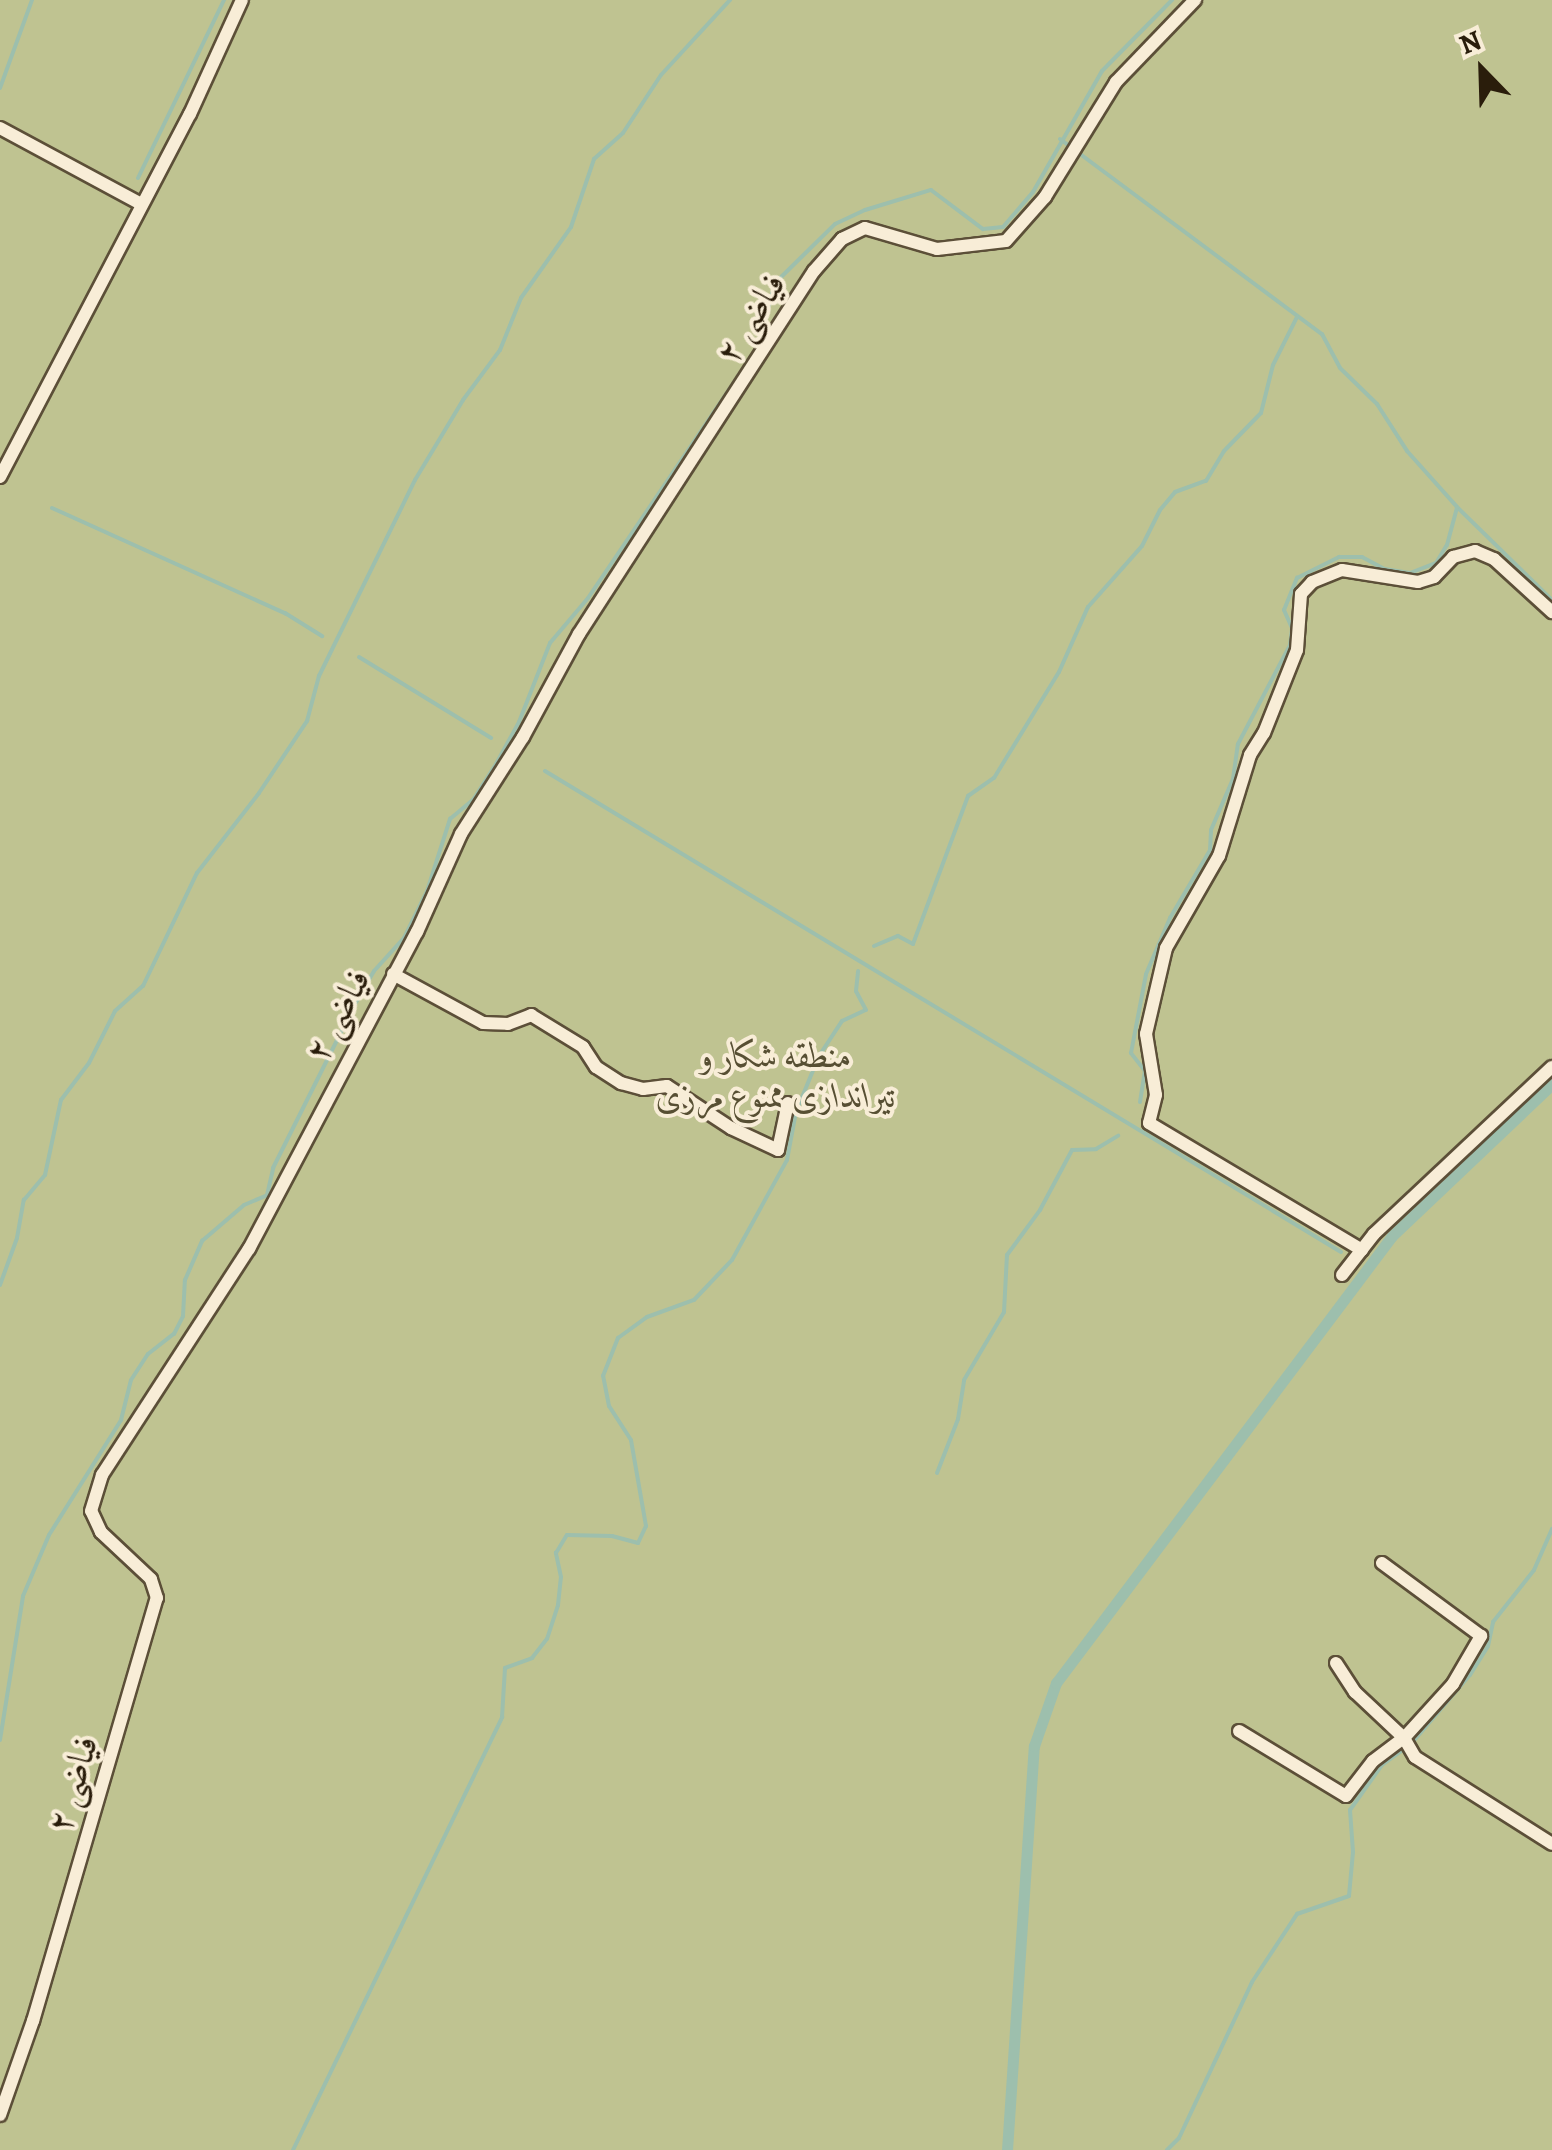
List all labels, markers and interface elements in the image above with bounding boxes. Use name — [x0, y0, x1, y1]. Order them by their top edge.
north arrow — [1432, 20, 1532, 120]
text: N — [1453, 21, 1487, 64]
street label: فیاضی ۲ — [706, 265, 794, 371]
street label: فیاضی ۲ — [295, 962, 379, 1068]
park label: منطقه شکار و تیراندازی ممنوع مرزی — [655, 1034, 897, 1116]
street label: فیاضی ۲ — [38, 1731, 106, 1837]

